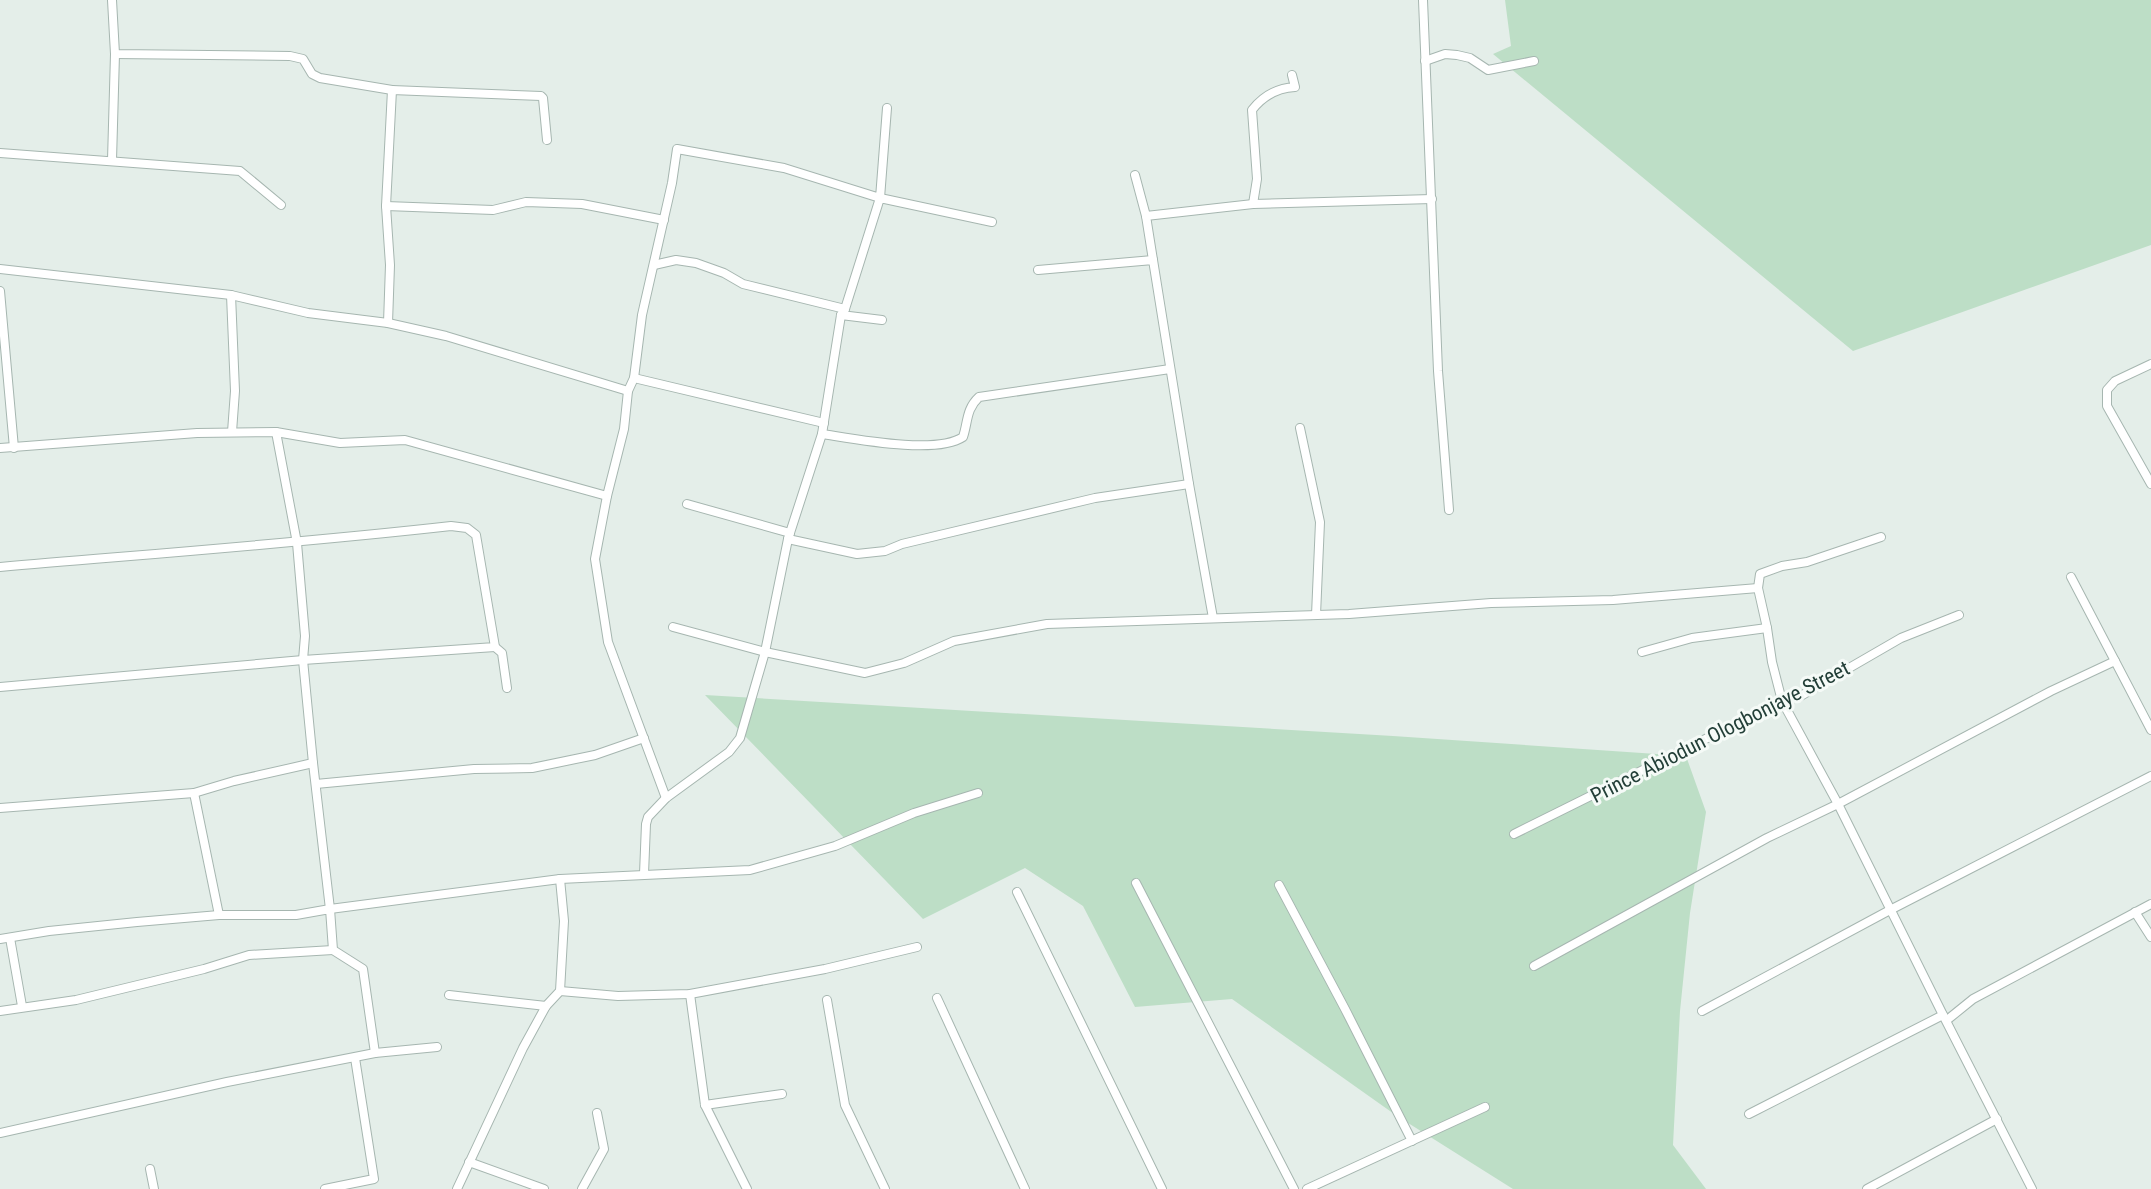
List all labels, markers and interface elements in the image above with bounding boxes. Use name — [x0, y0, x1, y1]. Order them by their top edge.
street label: Prince Abiodun Ologbonjaye Street — [1587, 656, 1853, 808]

